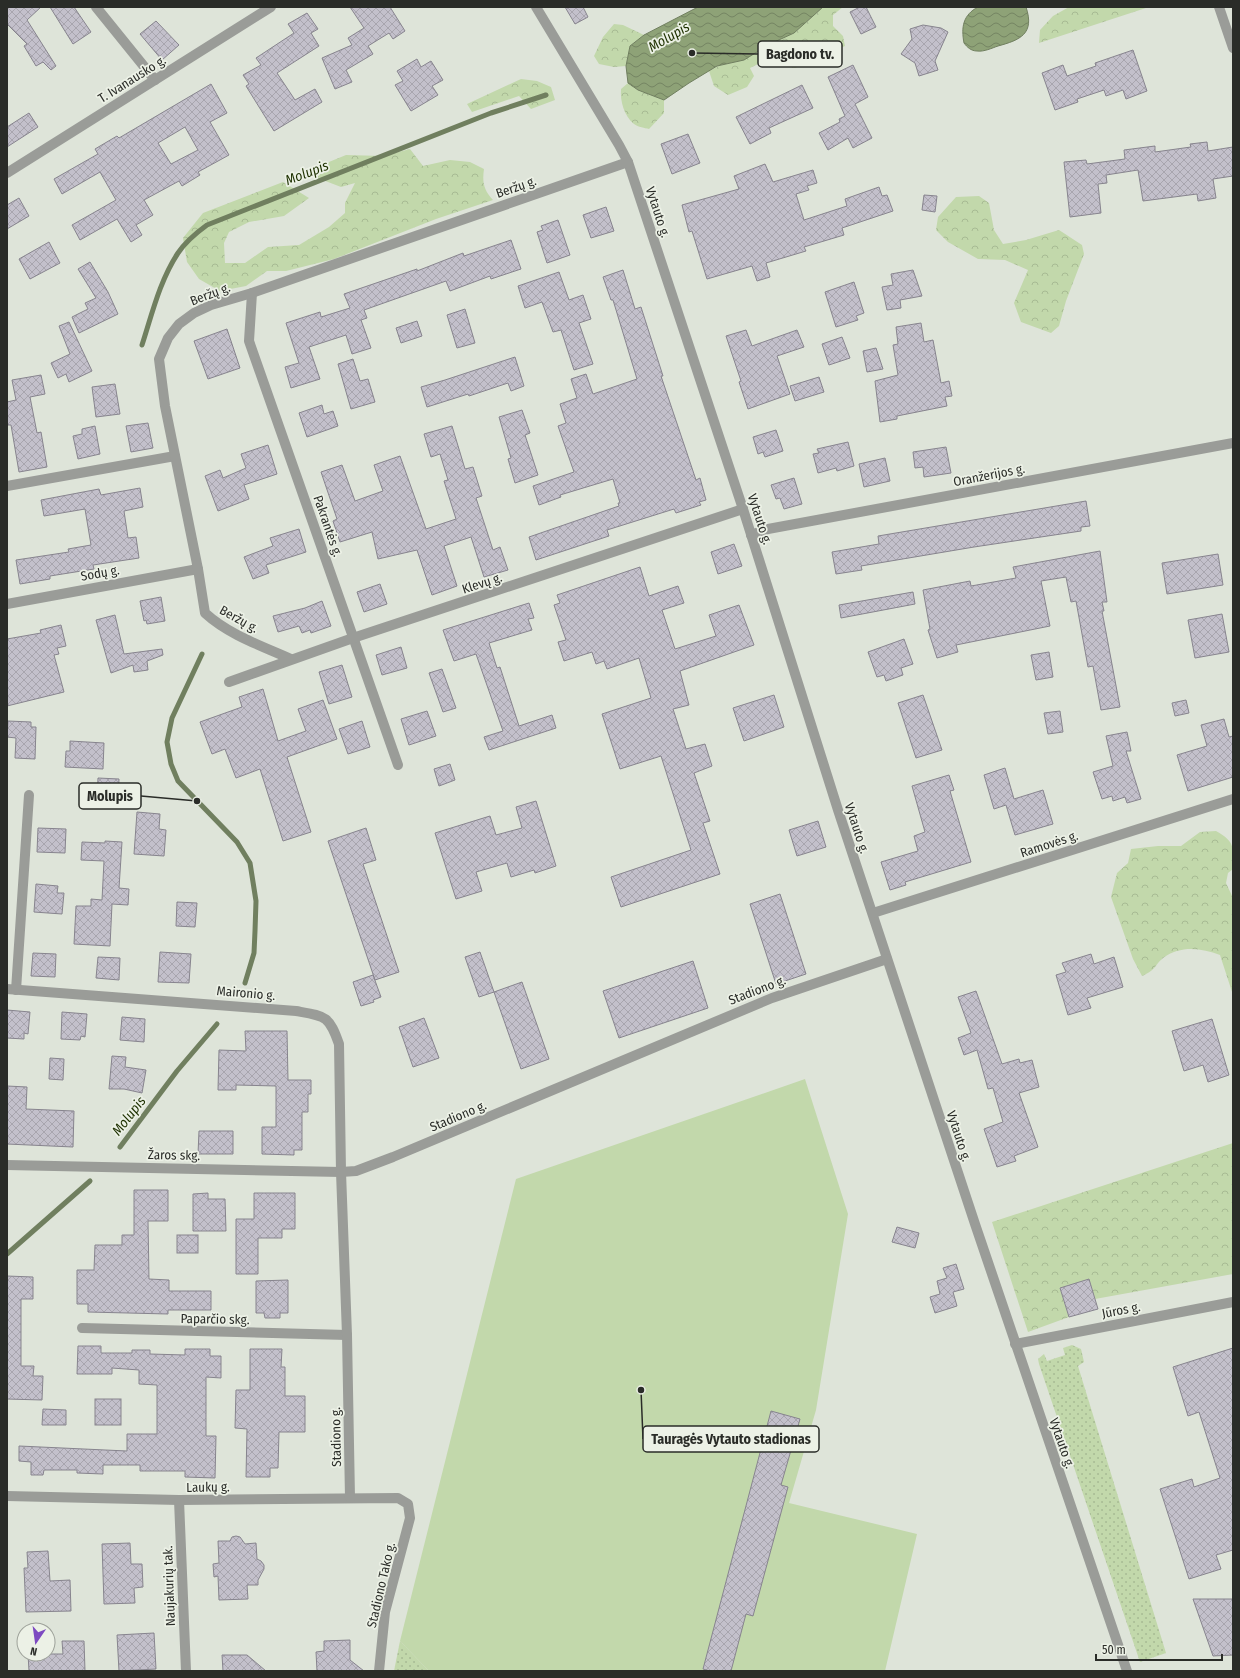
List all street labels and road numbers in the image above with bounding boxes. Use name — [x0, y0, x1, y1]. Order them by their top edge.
street label: T. Ivanausko g. — [96, 52, 169, 106]
street label: Beržų g. — [494, 173, 538, 201]
street label: Vytauto g. — [643, 185, 673, 239]
street label: Beržų g. — [188, 279, 232, 308]
street label: Oranžerijos g. — [952, 461, 1026, 489]
street label: Vytauto g. — [745, 492, 775, 546]
street label: Pakrantės g. — [311, 493, 346, 559]
street label: Sodų g. — [80, 562, 121, 584]
street label: Klevų g. — [460, 569, 504, 596]
street label: Beržų g. — [217, 602, 261, 636]
street label: Vytauto g. — [842, 801, 872, 855]
street label: Ramovės g. — [1018, 828, 1080, 860]
street label: Stadiono g. — [726, 972, 788, 1008]
street label: Maironio g. — [216, 983, 276, 1003]
street label: Stadiono g. — [428, 1097, 489, 1135]
street label: Vytauto g. — [944, 1109, 974, 1163]
street label: Žaros skg. — [148, 1147, 201, 1163]
street label: Jūros g. — [1101, 1299, 1142, 1321]
street label: Paparčio skg. — [180, 1311, 250, 1327]
street label: Stadiono g. — [328, 1407, 344, 1467]
street label: Vytauto g. — [1046, 1416, 1078, 1470]
street label: Laukų g. — [186, 1479, 230, 1495]
street label: Stadiono Tako g. — [364, 1541, 398, 1629]
street label: Naujakurių tak. — [160, 1545, 178, 1627]

